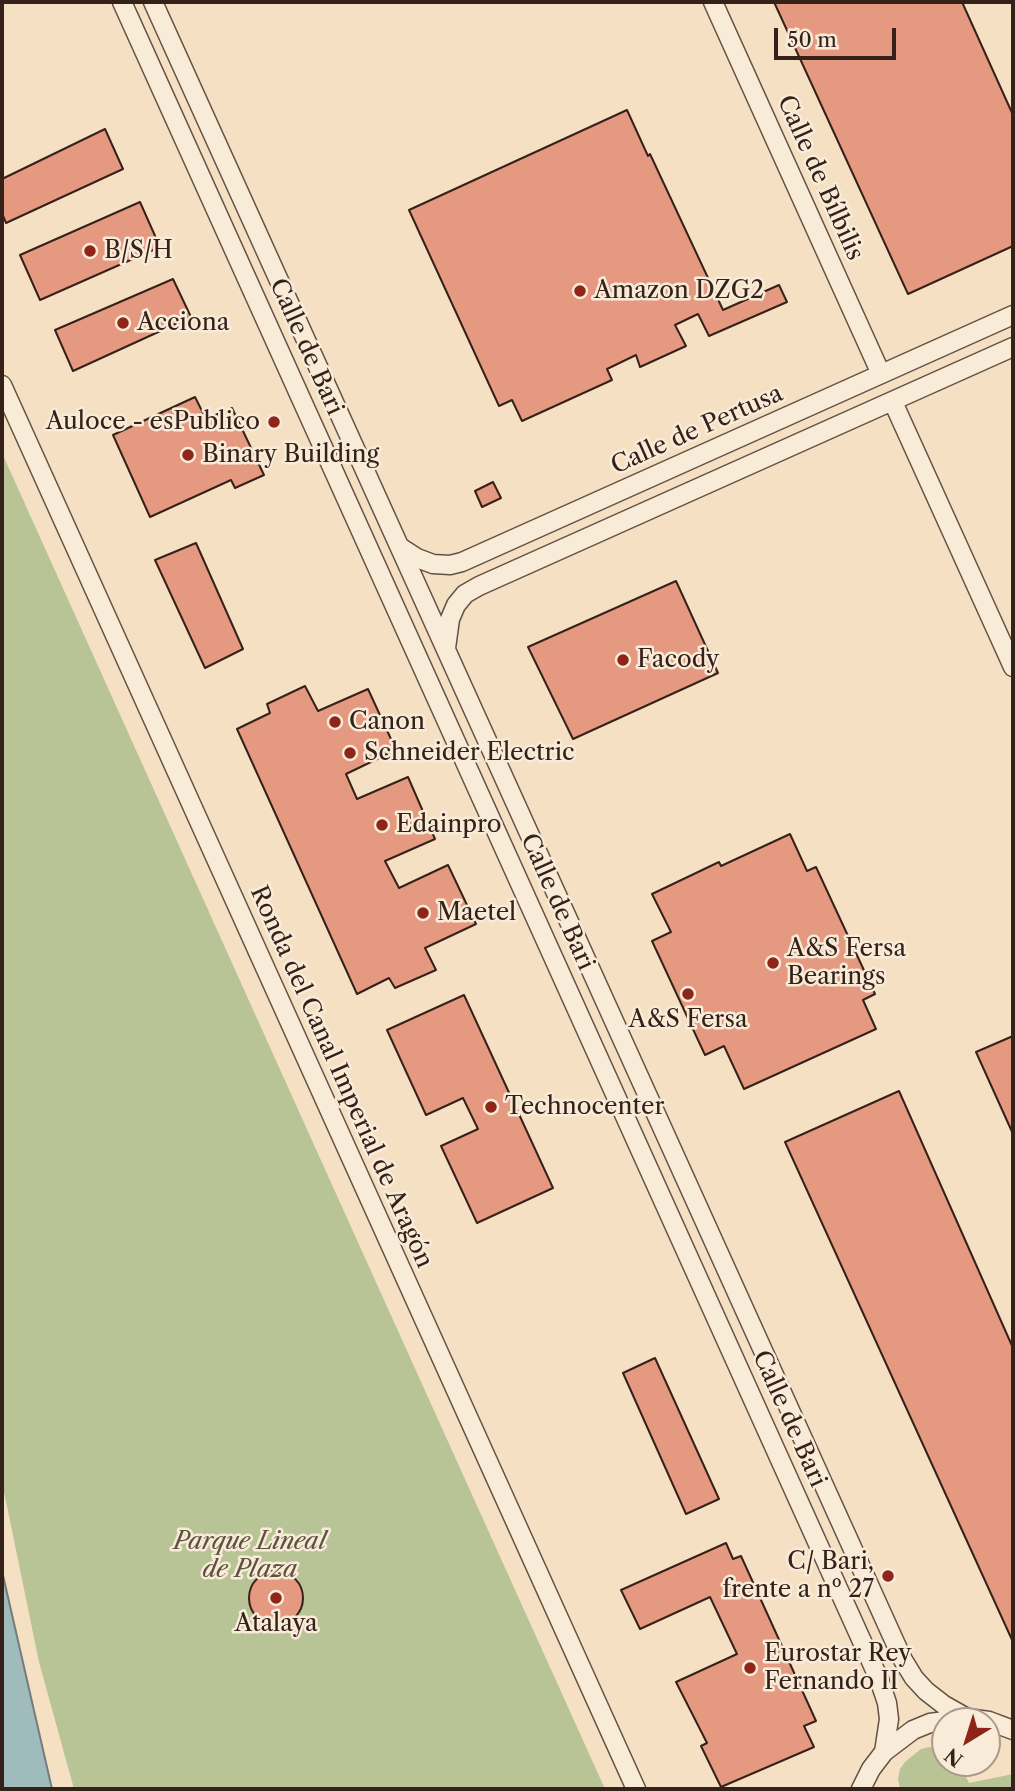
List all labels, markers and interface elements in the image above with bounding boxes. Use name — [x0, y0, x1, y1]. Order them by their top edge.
scale bar — [777, 14, 900, 58]
text: 50 m — [787, 27, 837, 52]
street label: Calle de Bílbilis — [771, 91, 869, 265]
place label: B/S/H — [104, 237, 173, 265]
marker: B/S/H — [82, 243, 98, 259]
street label: Calle de Bari — [263, 274, 349, 420]
place label: Amazon DZG2 — [594, 277, 764, 305]
marker: Amazon DZG2 — [572, 283, 588, 299]
place label: Acciona — [137, 309, 229, 337]
marker: Acciona — [115, 315, 131, 331]
street label: Calle de Pertusa — [607, 379, 787, 481]
place label: Auloce - esPublico — [46, 408, 260, 436]
marker: Auloce - esPublico — [266, 414, 282, 430]
place label: Binary Building — [202, 441, 379, 469]
marker: Binary Building — [180, 447, 196, 463]
place label: Facody — [637, 646, 719, 674]
marker: Facody — [615, 652, 631, 668]
place label: Canon — [349, 708, 425, 736]
marker: Canon — [327, 714, 343, 730]
place label: Schneider Electric — [364, 739, 575, 767]
marker: Schneider Electric — [342, 745, 358, 761]
place label: Edainpro — [396, 811, 501, 839]
marker: Edainpro — [374, 817, 390, 833]
street label: Calle de Bari — [514, 829, 600, 975]
street label: Ronda del Canal Imperial de Aragón — [243, 882, 439, 1272]
place label: Maetel — [437, 899, 516, 927]
marker: Maetel — [415, 905, 431, 921]
place label: A&S Fersa Bearings — [787, 935, 906, 991]
marker: A&S Fersa Bearings — [765, 955, 781, 971]
marker: A&S Fersa — [680, 986, 696, 1002]
place label: A&S Fersa — [628, 1006, 748, 1034]
place label: Technocenter — [505, 1093, 665, 1121]
marker: Technocenter — [483, 1099, 499, 1115]
street label: Calle de Bari — [746, 1346, 832, 1492]
park label: Parque Lineal de Plaza — [174, 1528, 326, 1584]
place label: C/ Bari, frente a nº 27 — [723, 1548, 874, 1604]
marker: C/ Bari, frente a nº 27 — [880, 1568, 896, 1584]
marker: Atalaya — [268, 1590, 284, 1606]
place label: Atalaya — [234, 1610, 318, 1638]
place label: Eurostar Rey Fernando II — [764, 1640, 912, 1696]
marker: Eurostar Rey Fernando II — [742, 1660, 758, 1676]
north arrow — [931, 1707, 1001, 1777]
text: N — [940, 1743, 968, 1772]

